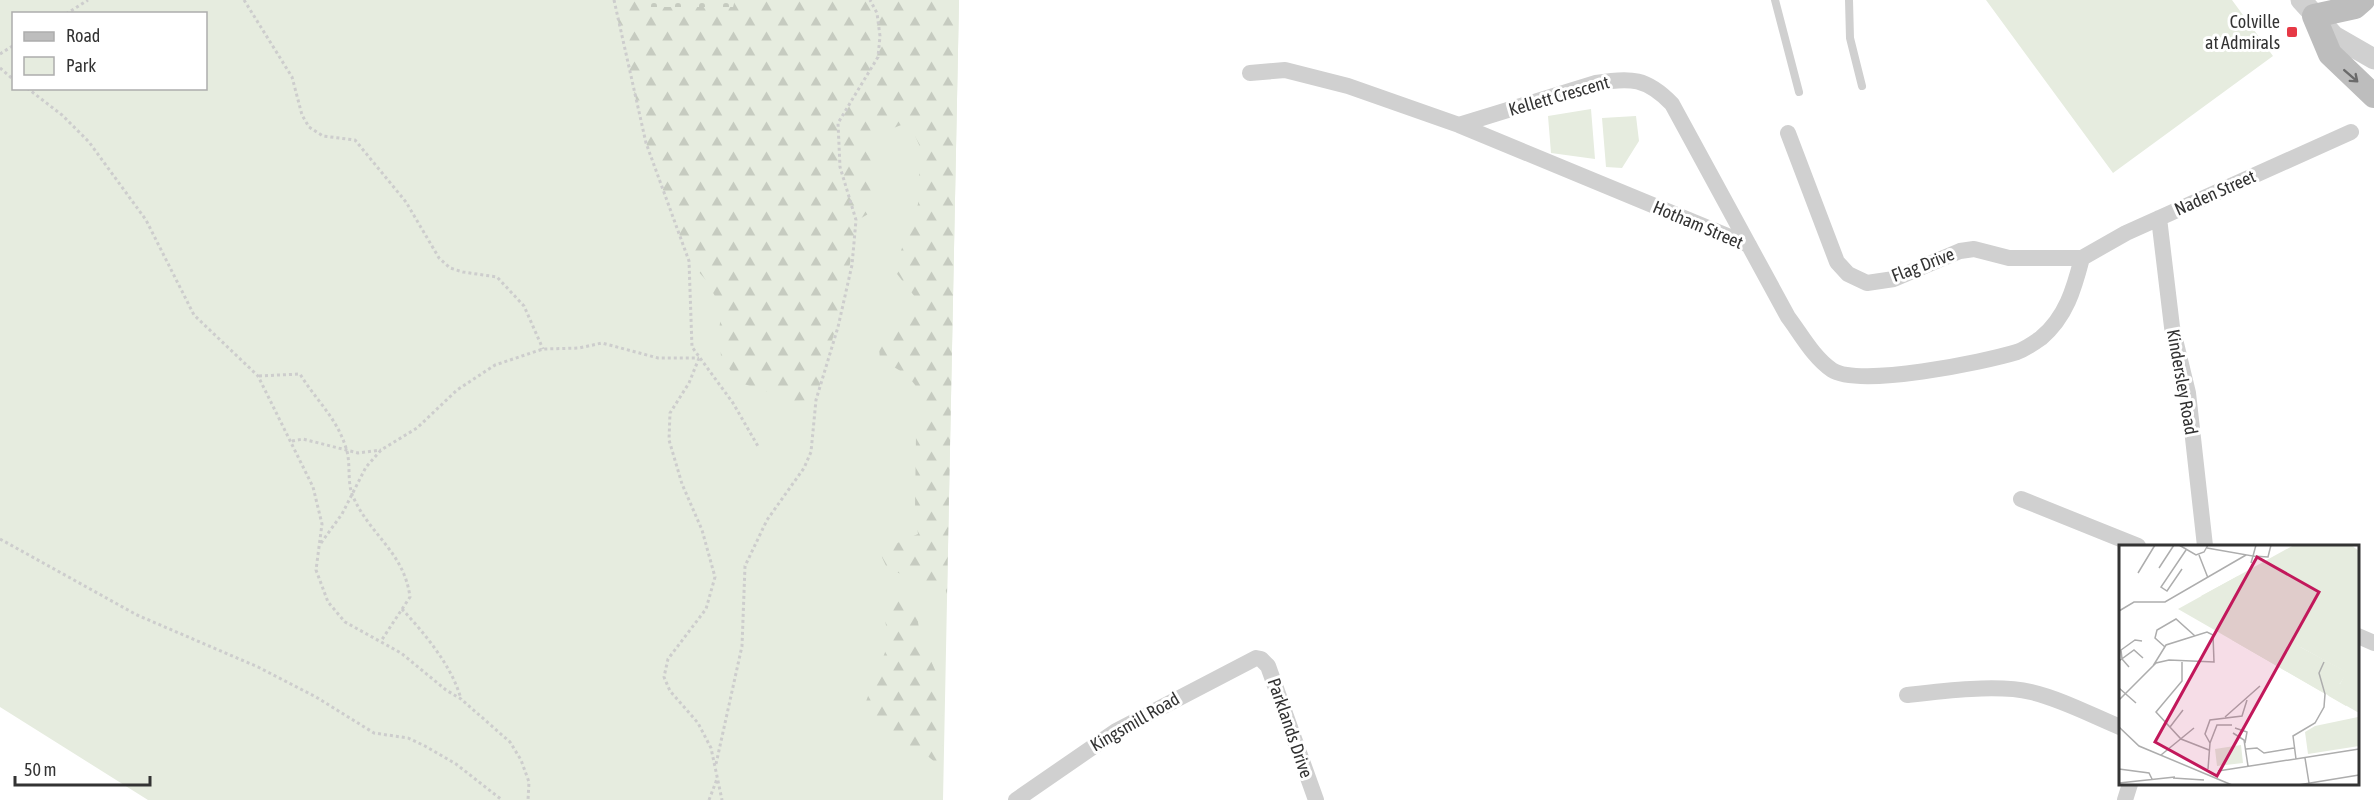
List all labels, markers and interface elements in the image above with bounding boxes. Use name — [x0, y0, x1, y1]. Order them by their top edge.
place label: Colville at Admirals — [2205, 11, 2280, 53]
legend — [12, 12, 207, 90]
text: Road — [66, 25, 100, 46]
marker: Colville at Admirals — [2285, 25, 2299, 39]
text: Park — [66, 55, 96, 76]
one-way arrow — [2343, 69, 2358, 83]
street label: Kellett Crescent — [1506, 71, 1612, 120]
street label: Naden Street — [2171, 165, 2259, 220]
street label: Hotham Street — [1650, 196, 1747, 253]
street label: Flag Drive — [1888, 243, 1957, 286]
street label: Kindersley Road — [2163, 327, 2202, 436]
inset map — [2119, 545, 2359, 785]
street label: Parklands Drive — [1264, 675, 1317, 781]
street label: Kingsmill Road — [1087, 688, 1183, 755]
scale bar — [15, 749, 150, 787]
text: 50 m — [24, 759, 56, 780]

